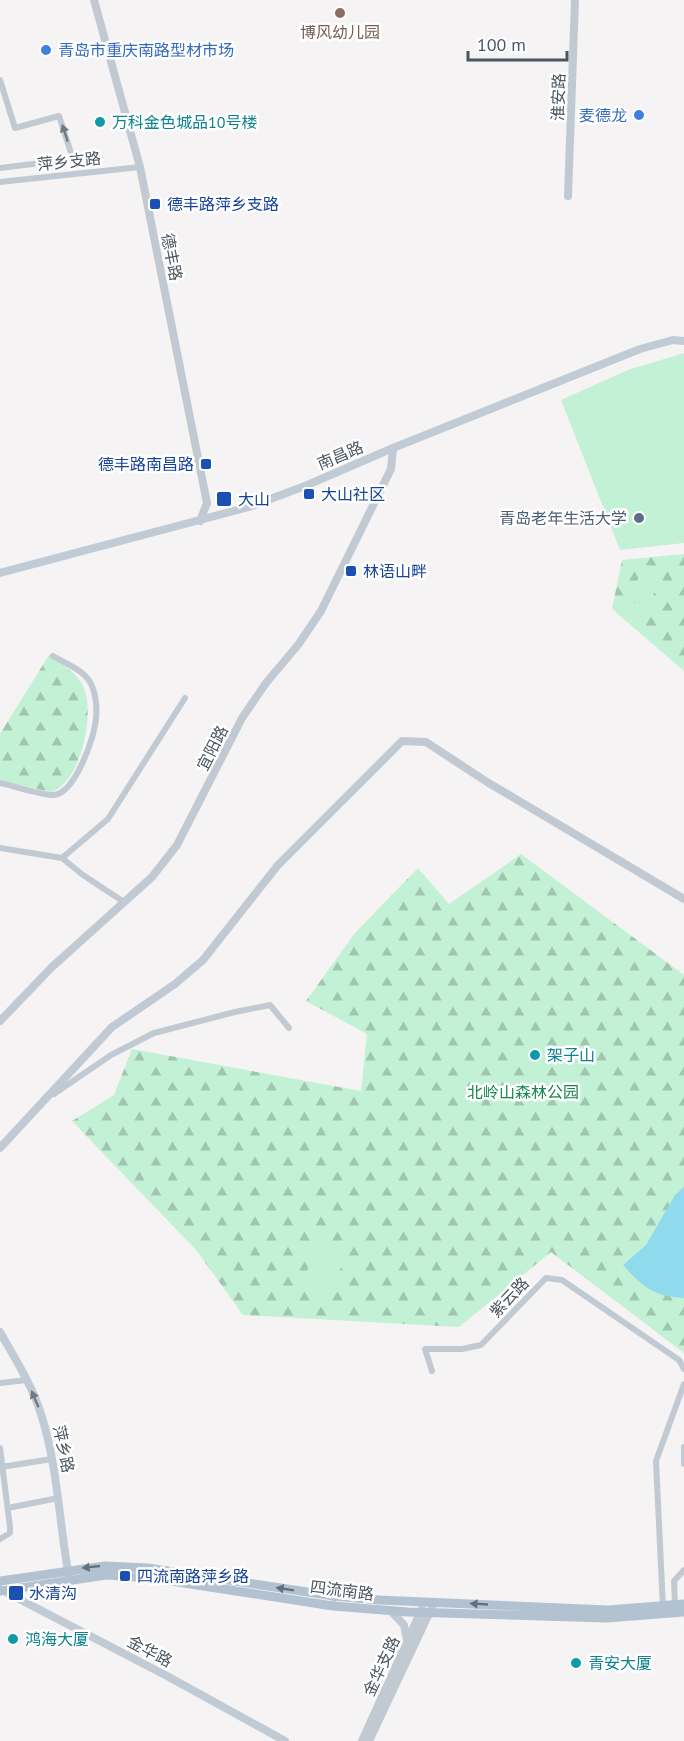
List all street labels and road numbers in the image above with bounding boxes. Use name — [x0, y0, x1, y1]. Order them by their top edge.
street label: 淮安路 — [547, 73, 569, 121]
street label: 萍乡支路 — [36, 148, 102, 174]
street label: 德丰路 — [158, 232, 186, 282]
street label: 南昌路 — [314, 436, 366, 474]
street label: 宜阳路 — [192, 722, 232, 774]
street label: 紫云路 — [485, 1273, 533, 1321]
street label: 萍乡路 — [49, 1423, 79, 1475]
street label: 四流南路 — [309, 1576, 375, 1604]
street label: 金华路 — [124, 1631, 176, 1671]
street label: 金华支路 — [358, 1633, 404, 1699]

